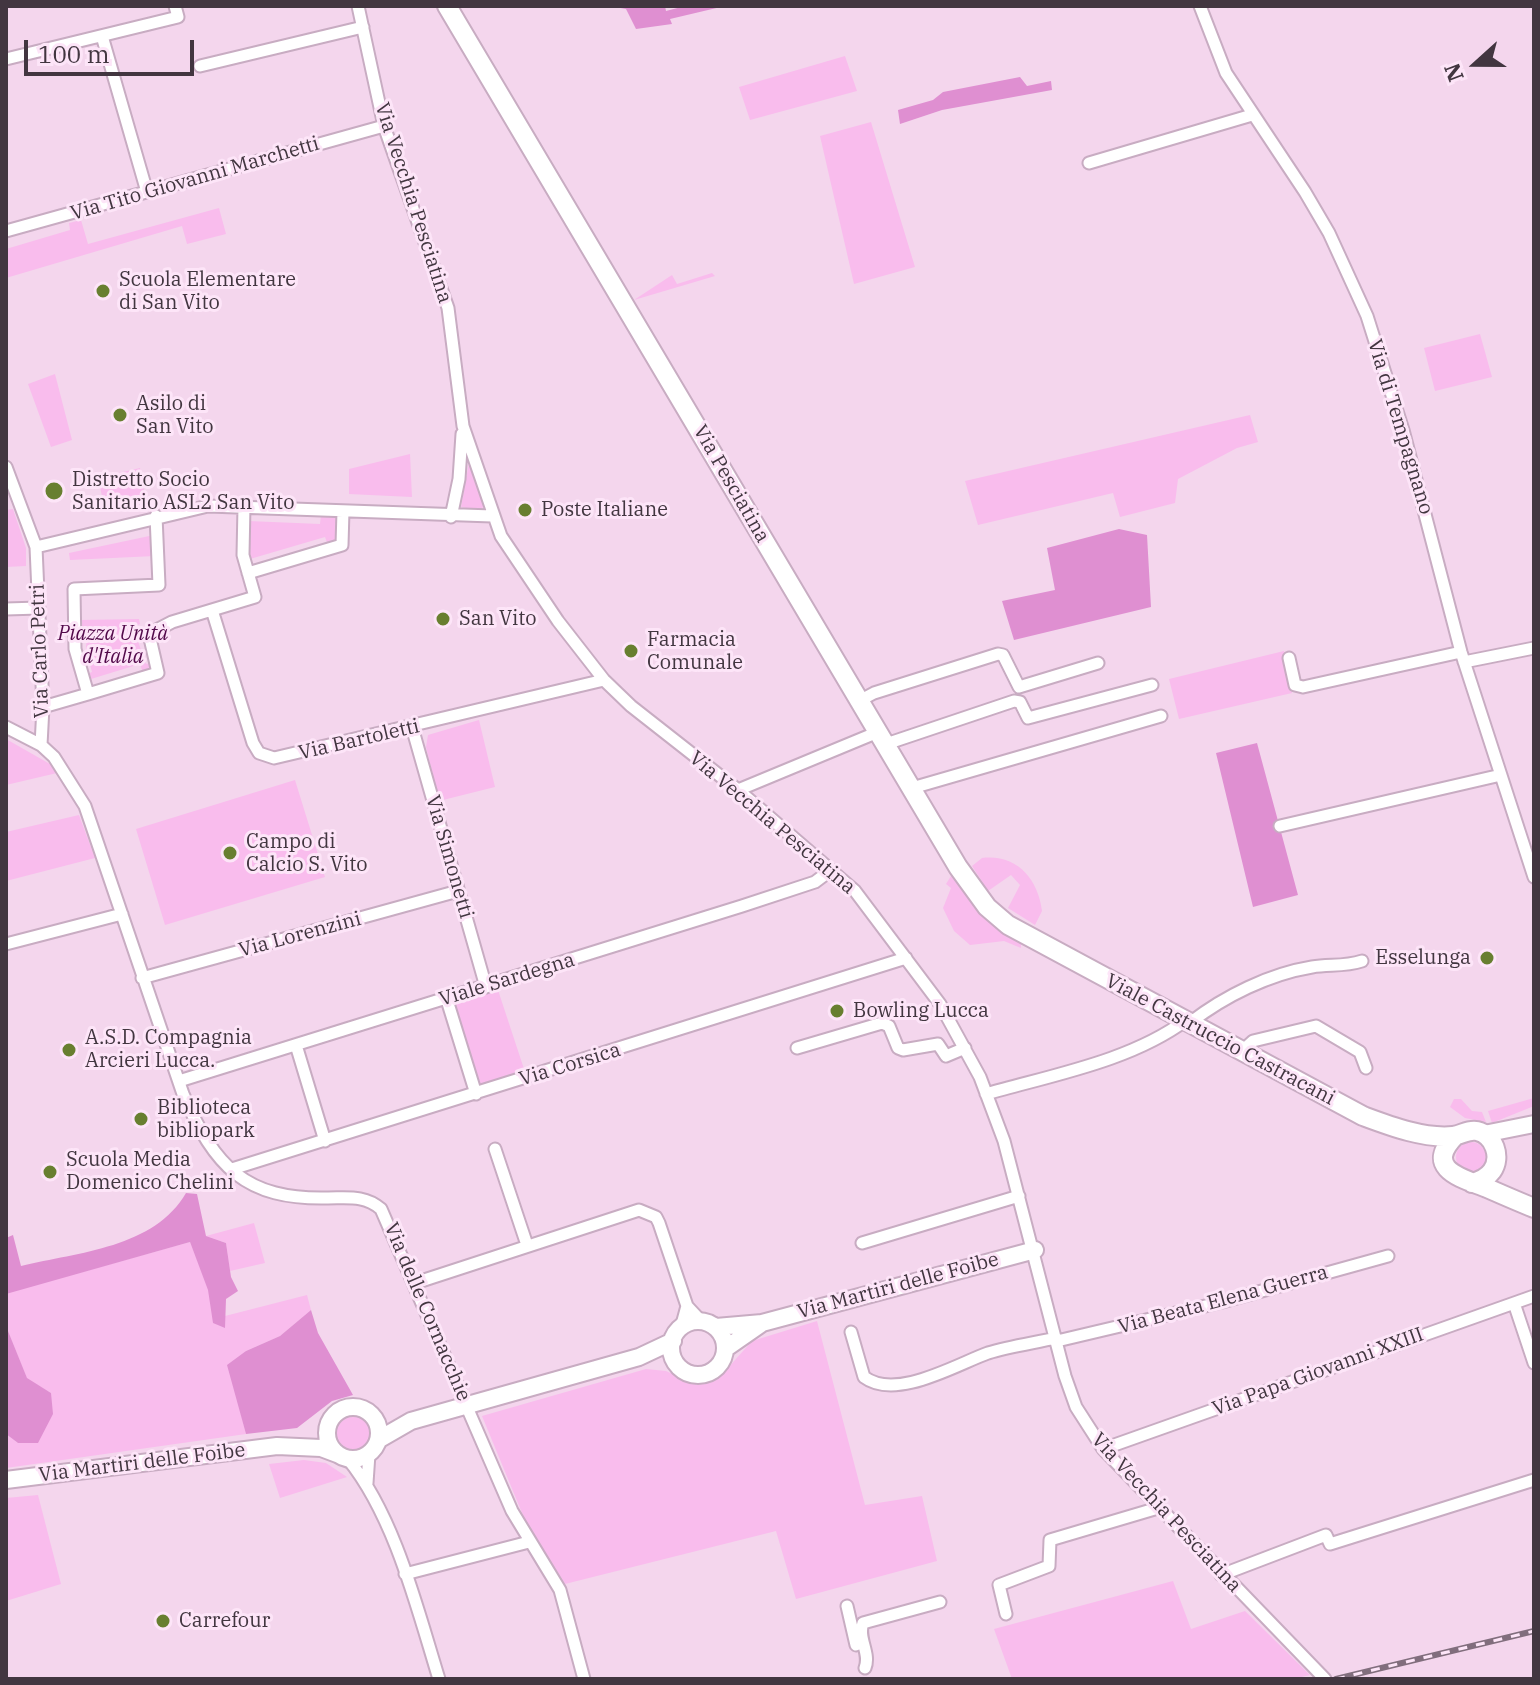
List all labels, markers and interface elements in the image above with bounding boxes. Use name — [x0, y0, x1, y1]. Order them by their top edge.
scale bar — [28, 24, 198, 74]
north arrow — [1436, 24, 1516, 104]
text: 100 m — [38, 38, 110, 70]
text: N — [1436, 59, 1470, 86]
street label: Via Vecchia Pesciatina — [369, 100, 457, 306]
street label: Via Tito Giovanni Marchetti — [68, 132, 322, 226]
place label: Scuola Elementare di San Vito — [119, 268, 296, 315]
marker: Scuola Elementare di San Vito — [94, 282, 112, 300]
street label: Via di Tempagnano — [1362, 337, 1438, 517]
place label: Asilo di San Vito — [136, 392, 214, 439]
marker: Asilo di San Vito — [111, 406, 129, 424]
street label: Via Pesciatina — [688, 421, 774, 547]
place label: Distretto Socio Sanitario ASL2 San Vito — [72, 468, 294, 515]
marker: Distretto Socio Sanitario ASL2 San Vito — [43, 480, 65, 502]
place label: Poste Italiane — [541, 498, 668, 522]
marker: Poste Italiane — [516, 501, 534, 519]
street label: Via Carlo Petri — [26, 583, 54, 719]
place label: San Vito — [459, 607, 537, 631]
marker: San Vito — [434, 610, 452, 628]
park label: Piazza Unità d'Italia — [58, 622, 168, 669]
place label: Farmacia Comunale — [647, 628, 743, 675]
marker: Farmacia Comunale — [622, 642, 640, 660]
street label: Via Bartoletti — [296, 714, 422, 766]
street label: Via Vecchia Pesciatina — [684, 747, 860, 899]
street label: Via Simonetti — [420, 793, 478, 921]
place label: Campo di Calcio S. Vito — [246, 830, 368, 877]
marker: Campo di Calcio S. Vito — [221, 844, 239, 862]
street label: Via Lorenzini — [236, 907, 364, 963]
place label: Esselunga — [1375, 946, 1471, 970]
street label: Viale Sardegna — [436, 948, 578, 1012]
marker: Esselunga — [1478, 949, 1496, 967]
street label: Viale Castruccio Castracani — [1101, 969, 1339, 1111]
place label: Bowling Lucca — [853, 999, 989, 1023]
marker: Bowling Lucca — [828, 1002, 846, 1020]
place label: A.S.D. Compagnia Arcieri Lucca. — [85, 1026, 252, 1073]
street label: Via Corsica — [516, 1038, 624, 1092]
marker: A.S.D. Compagnia Arcieri Lucca. — [60, 1041, 78, 1059]
place label: Biblioteca bibliopark — [157, 1096, 255, 1143]
marker: Biblioteca bibliopark — [132, 1110, 150, 1128]
place label: Scuola Media Domenico Chelini — [66, 1148, 234, 1195]
marker: Scuola Media Domenico Chelini — [41, 1163, 59, 1181]
street label: Via delle Cornacchie — [379, 1219, 475, 1405]
street label: Via Martiri delle Foibe — [795, 1248, 1001, 1324]
street label: Via Beata Elena Guerra — [1115, 1260, 1331, 1340]
street label: Via Papa Giovanni XXIII — [1209, 1323, 1427, 1421]
street label: Via Vecchia Pesciatina — [1086, 1428, 1246, 1598]
street label: Via Martiri delle Foibe — [37, 1438, 247, 1488]
place label: Carrefour — [179, 1609, 270, 1633]
marker: Carrefour — [154, 1612, 172, 1630]

